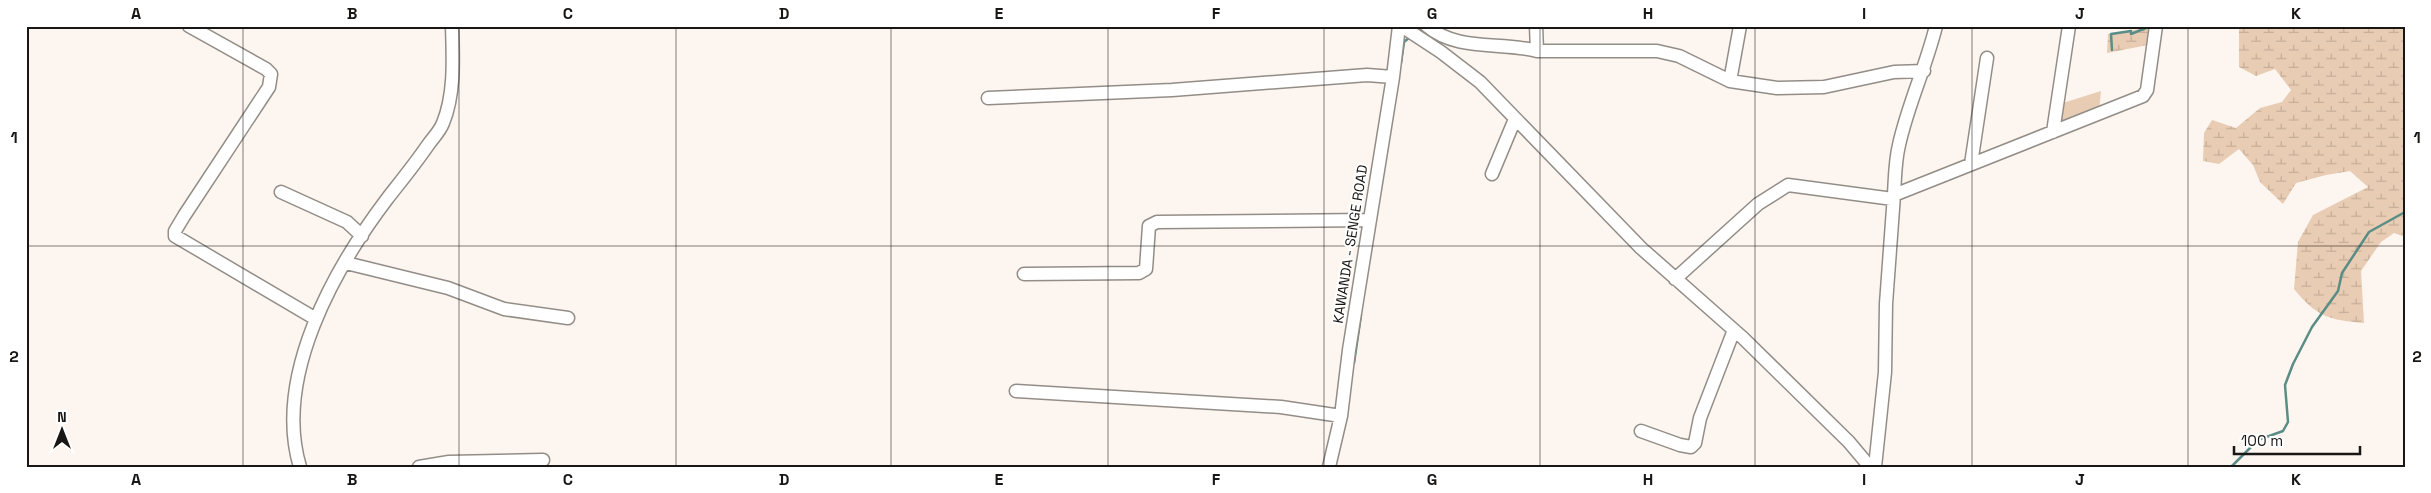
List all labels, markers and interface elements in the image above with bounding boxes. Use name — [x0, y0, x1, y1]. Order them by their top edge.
text: A — [131, 3, 141, 24]
text: B — [347, 3, 357, 24]
text: C — [563, 3, 573, 24]
text: D — [779, 3, 789, 24]
text: E — [995, 3, 1004, 24]
text: F — [1212, 3, 1221, 24]
text: G — [1427, 3, 1437, 24]
text: H — [1643, 3, 1653, 24]
text: I — [1862, 3, 1866, 24]
text: J — [2075, 3, 2085, 24]
text: K — [2291, 3, 2301, 24]
text: 1 — [10, 127, 18, 148]
text: 1 — [2413, 127, 2421, 148]
street label: KAWANDA - SENGE ROAD — [1329, 163, 1371, 325]
text: 2 — [9, 346, 19, 367]
text: 2 — [2412, 346, 2422, 367]
north arrow — [38, 406, 88, 456]
text: N — [57, 408, 67, 426]
scale bar — [2234, 423, 2360, 455]
text: 100 m — [2241, 431, 2283, 450]
text: A — [131, 469, 141, 490]
text: B — [347, 469, 357, 490]
text: C — [563, 469, 573, 490]
text: D — [779, 469, 789, 490]
text: E — [995, 469, 1004, 490]
text: F — [1212, 469, 1221, 490]
text: G — [1427, 469, 1437, 490]
text: H — [1643, 469, 1653, 490]
text: I — [1862, 469, 1866, 490]
text: J — [2075, 469, 2085, 490]
text: K — [2291, 469, 2301, 490]

